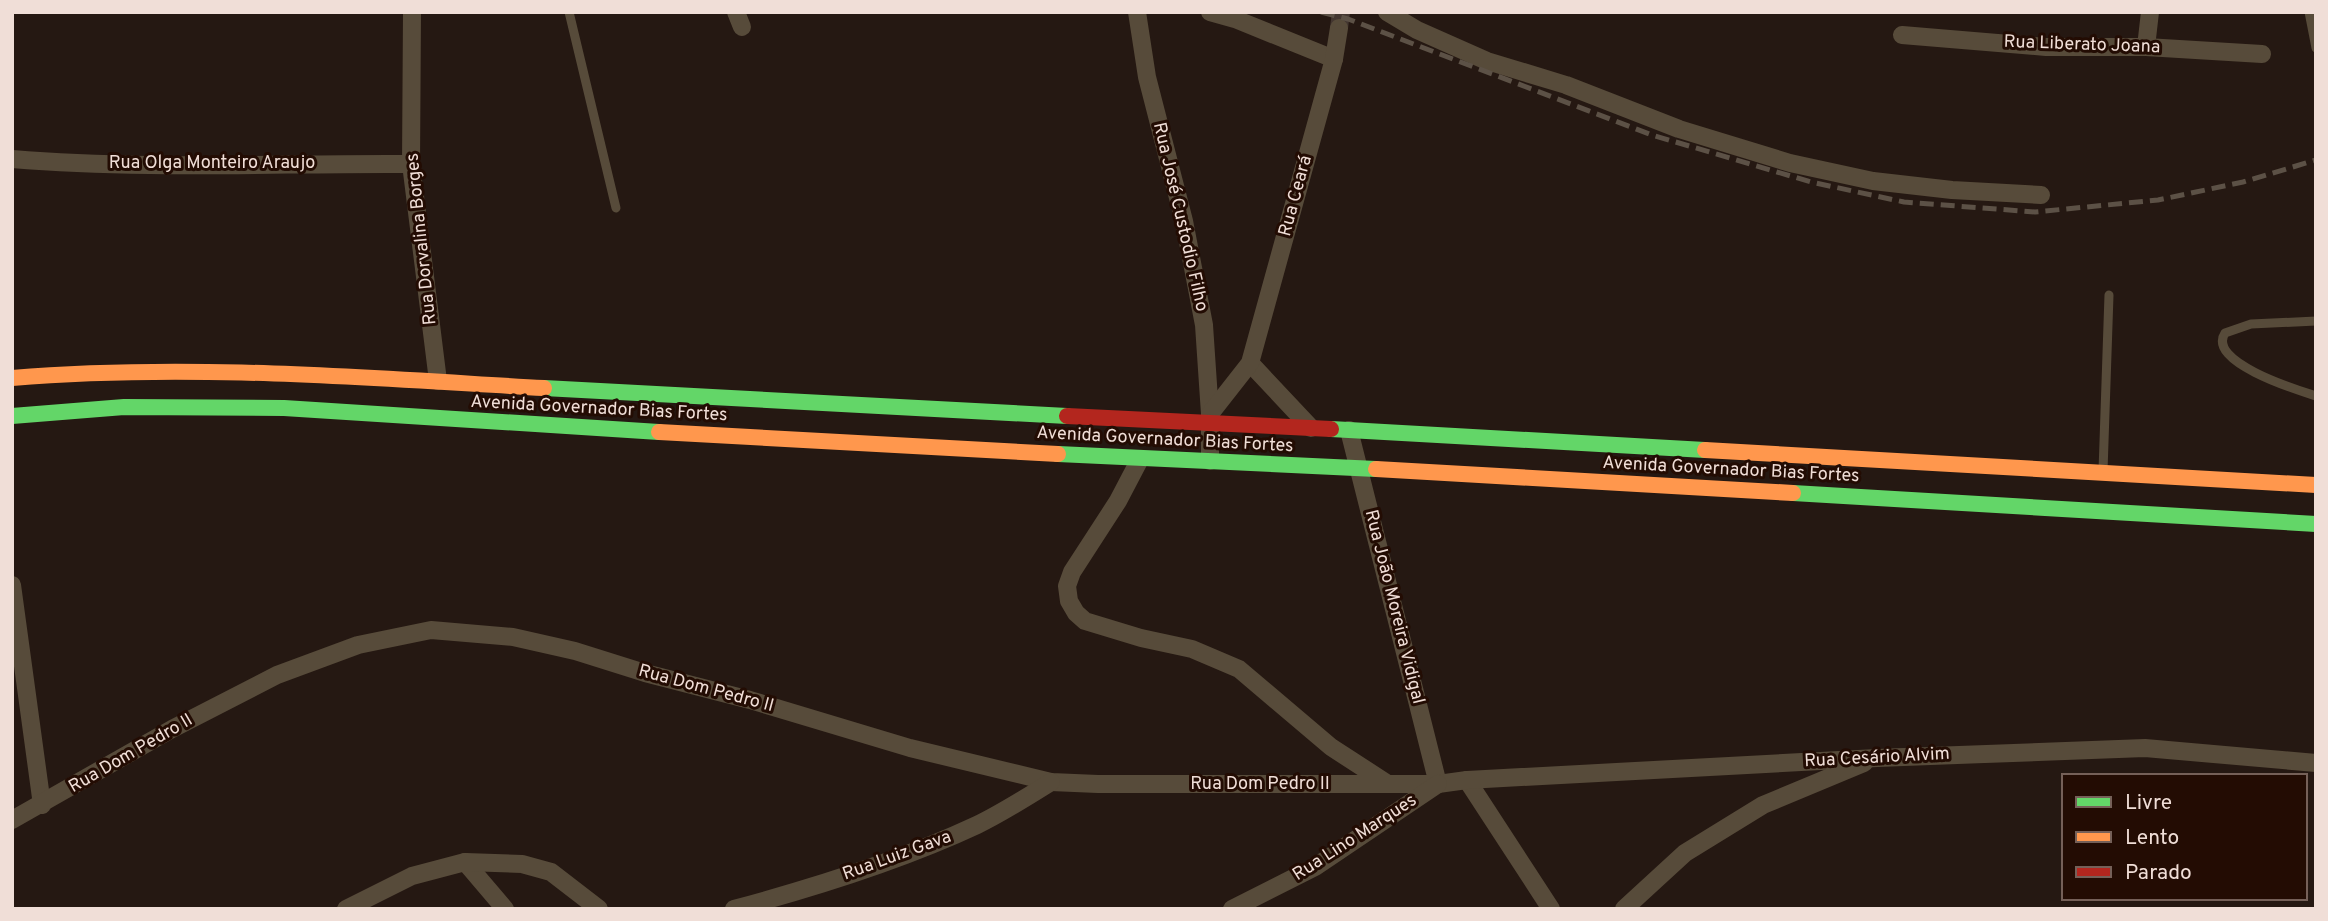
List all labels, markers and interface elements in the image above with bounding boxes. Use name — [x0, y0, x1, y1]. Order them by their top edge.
street label: Rua Liberato Joana — [2003, 31, 2161, 59]
street label: Rua José Custodio Filho — [1147, 120, 1213, 314]
street label: Rua Olga Monteiro Araujo — [109, 152, 315, 175]
street label: Rua Dorvalina Borges — [402, 152, 442, 326]
street label: Rua Ceará — [1274, 153, 1318, 239]
street label: Avenida Governador Bias Fortes — [470, 391, 728, 427]
street label: Avenida Governador Bias Fortes — [1036, 422, 1294, 458]
street label: Avenida Governador Bias Fortes — [1602, 452, 1860, 488]
street label: Rua João Moreira Vidigal — [1359, 507, 1429, 707]
street label: Rua Dom Pedro II — [636, 660, 776, 718]
street label: Rua Dom Pedro II — [65, 709, 197, 799]
street label: Rua Cesário Alvim — [1804, 743, 1950, 773]
street label: Rua Dom Pedro II — [1190, 773, 1330, 796]
legend — [2062, 774, 2307, 900]
street label: Rua Lino Marques — [1289, 789, 1421, 887]
text: Livre — [2125, 790, 2172, 817]
text: Lento — [2125, 825, 2179, 852]
street label: Rua Luiz Gava — [840, 826, 954, 886]
text: Parado — [2125, 860, 2192, 887]

